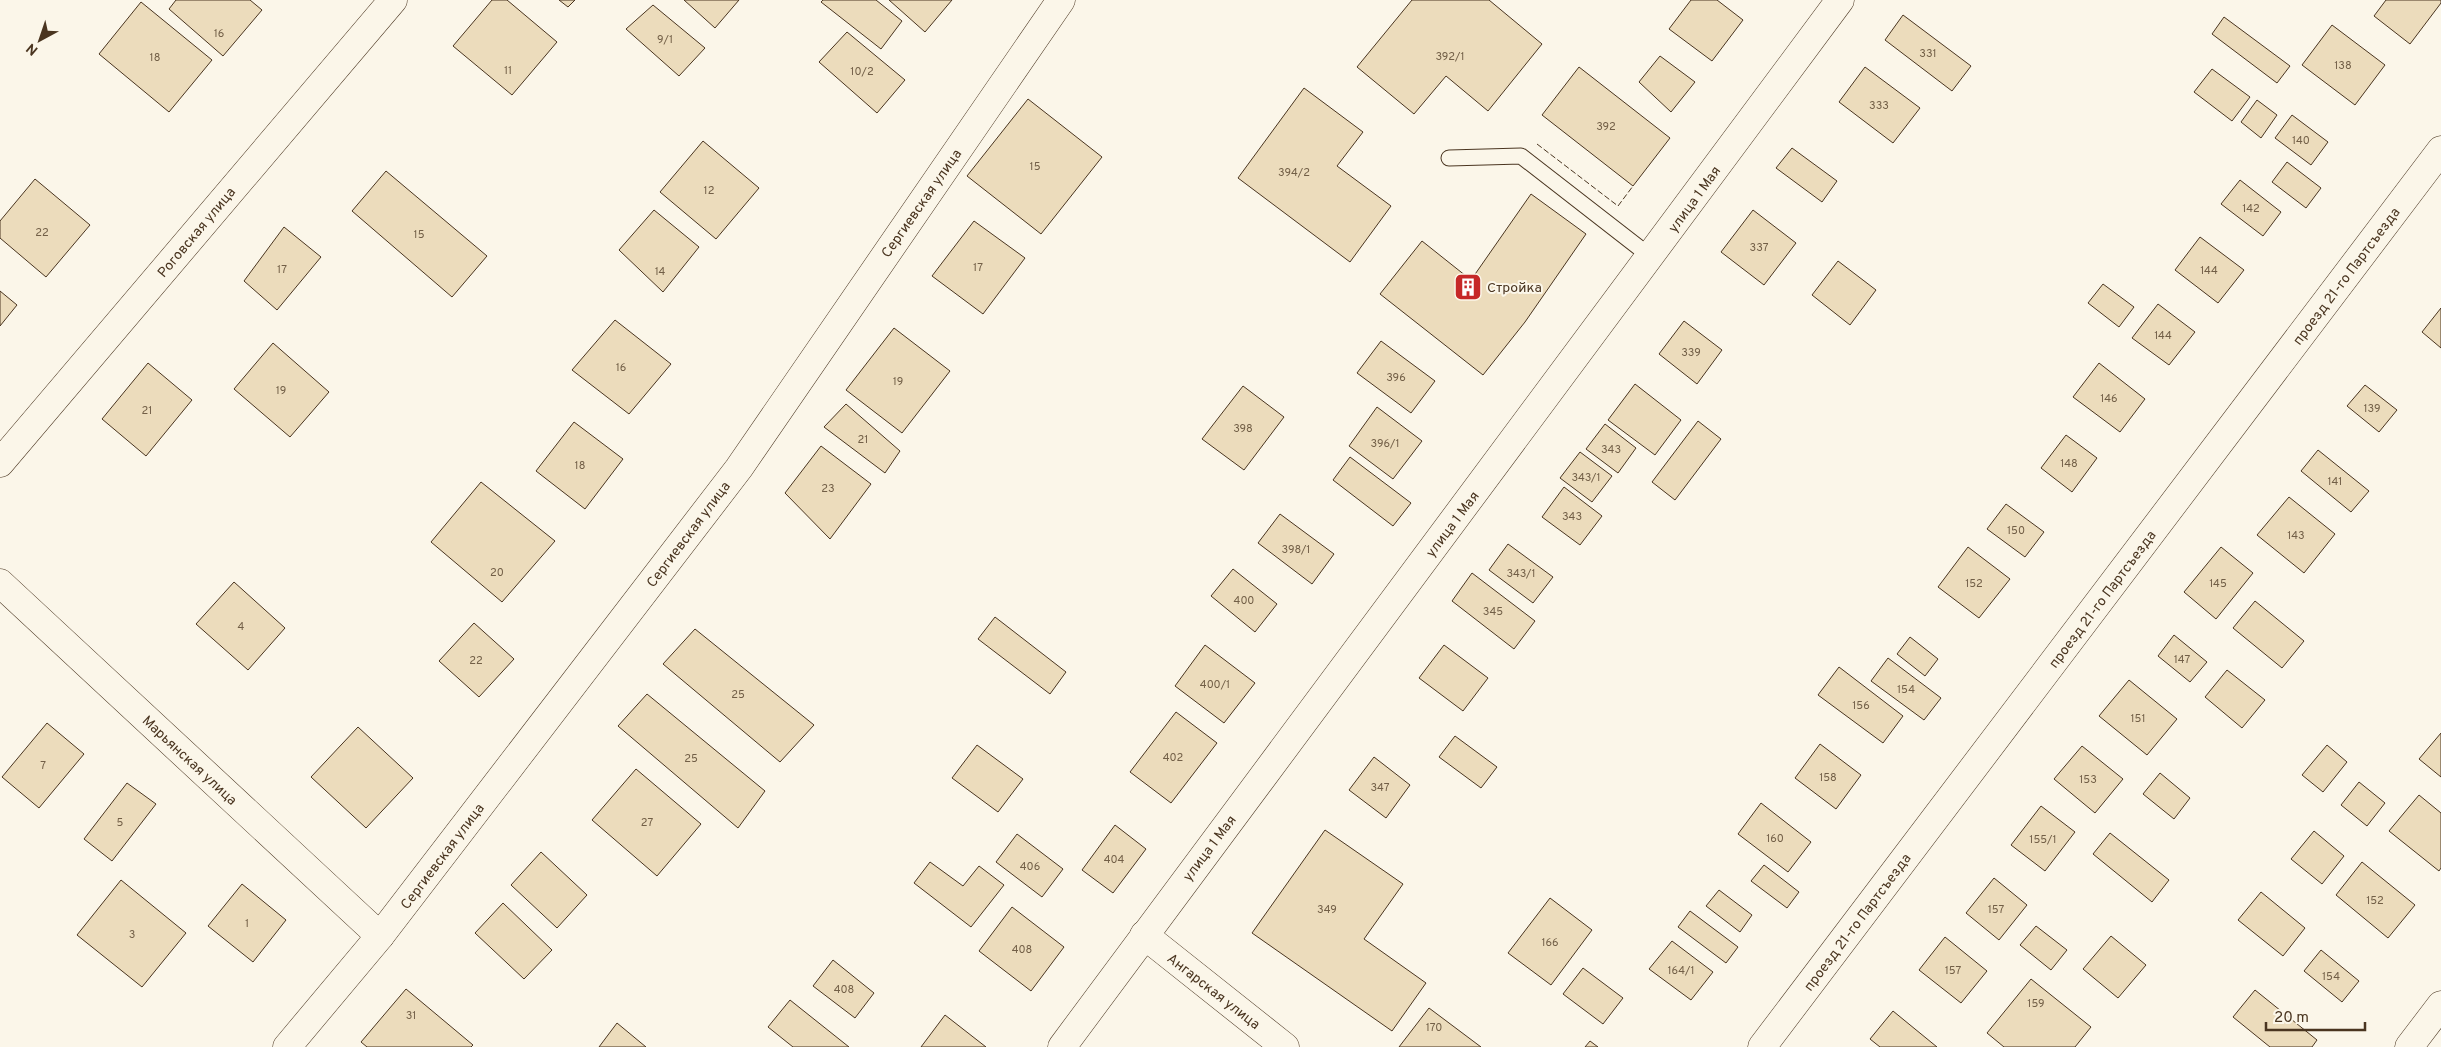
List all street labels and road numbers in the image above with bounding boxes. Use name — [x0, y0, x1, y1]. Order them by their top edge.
street label: Сергиевская улица — [878, 146, 966, 261]
street label: улица 1 Мая — [1665, 163, 1725, 237]
street label: Роговская улица — [155, 184, 240, 281]
street label: проезд 21-го Партсъезда — [2290, 205, 2404, 349]
street label: Сергиевская улица — [644, 479, 735, 591]
street label: улица 1 Мая — [1423, 489, 1484, 561]
street label: проезд 21-го Партсъезда — [2046, 528, 2160, 672]
street label: Марьянская улица — [138, 713, 240, 809]
street label: Сергиевская улица — [398, 801, 489, 913]
street label: улица 1 Мая — [1180, 813, 1241, 885]
street label: проезд 21-го Партсъезда — [1801, 851, 1915, 995]
street label: Ангарская улица — [1163, 951, 1263, 1034]

